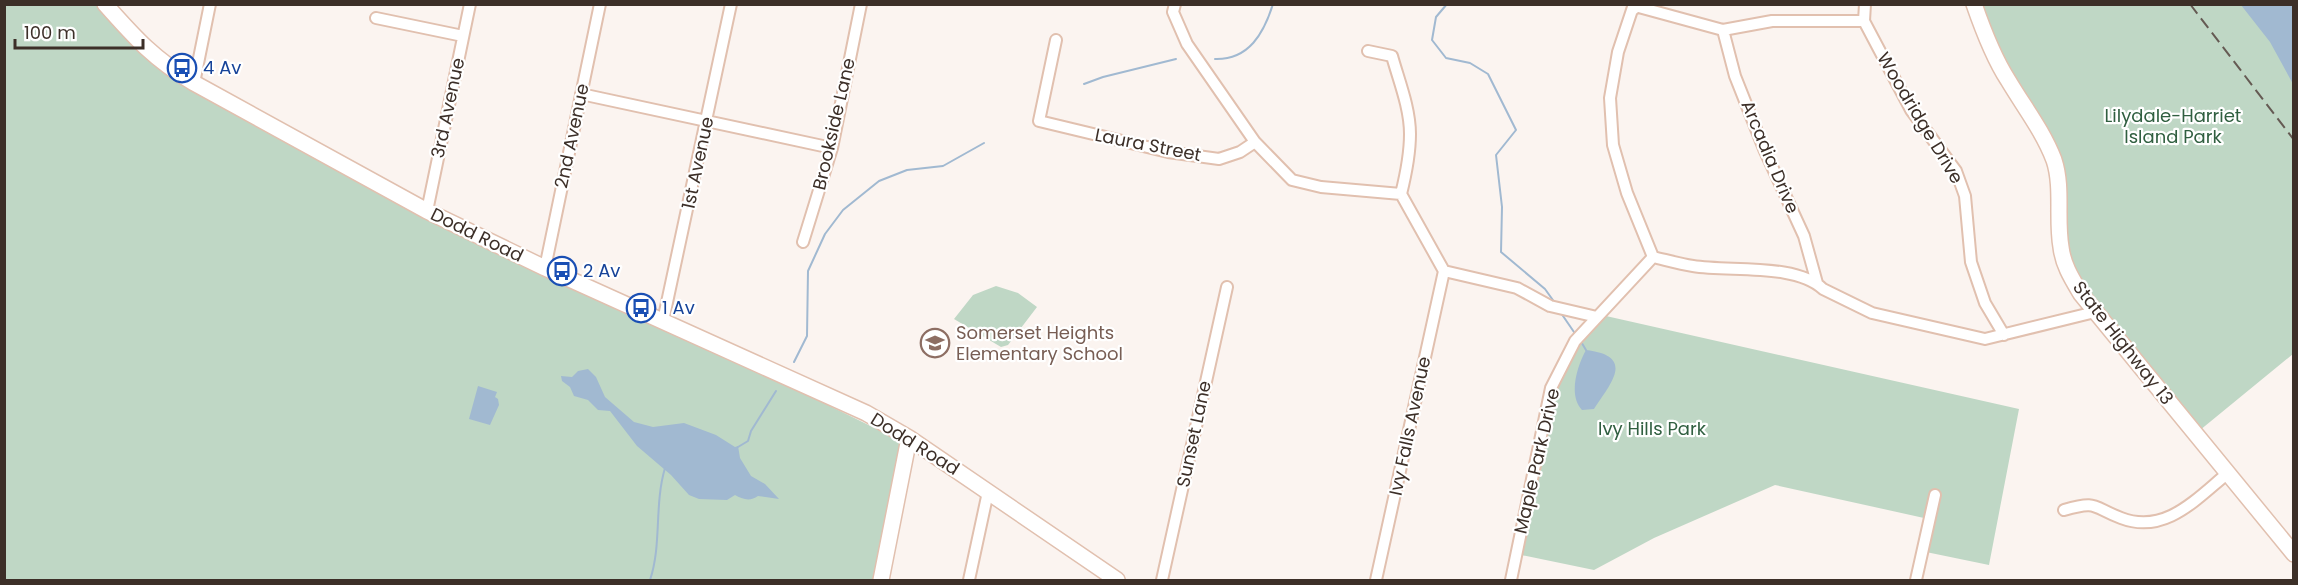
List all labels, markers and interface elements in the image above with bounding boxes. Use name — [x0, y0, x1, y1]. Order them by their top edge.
scale bar — [15, 12, 142, 50]
text: 100 m — [24, 20, 76, 45]
street label: Woodridge Drive — [1871, 47, 1970, 188]
bus stop icon: 4 Av — [166, 52, 198, 84]
place label: 4 Av — [203, 55, 241, 80]
street label: 3rd Avenue — [425, 55, 470, 160]
street label: Brookside Lane — [806, 55, 861, 192]
street label: 2nd Avenue — [548, 81, 595, 191]
street label: Arcadia Drive — [1735, 96, 1806, 217]
park label: Lilydale-Harriet Island Park — [2105, 103, 2241, 149]
street label: 1st Avenue — [676, 114, 720, 212]
street label: Laura Street — [1093, 122, 1203, 167]
street label: Dodd Road — [427, 201, 528, 268]
bus stop icon: 2 Av — [546, 255, 578, 287]
place label: 2 Av — [583, 258, 620, 283]
street label: State Highway 13 — [2067, 276, 2180, 410]
bus stop icon: 1 Av — [625, 292, 657, 324]
place label: 1 Av — [662, 295, 695, 320]
place label: Somerset Heights Elementary School — [956, 320, 1123, 366]
school or university icon: Somerset Heights Elementary School — [919, 327, 951, 359]
street label: Ivy Falls Avenue — [1383, 354, 1436, 498]
street label: Sunset Lane — [1170, 378, 1217, 489]
street label: Maple Park Drive — [1508, 386, 1565, 536]
street label: Dodd Road — [866, 406, 964, 481]
park label: Ivy Hills Park — [1598, 416, 1707, 441]

